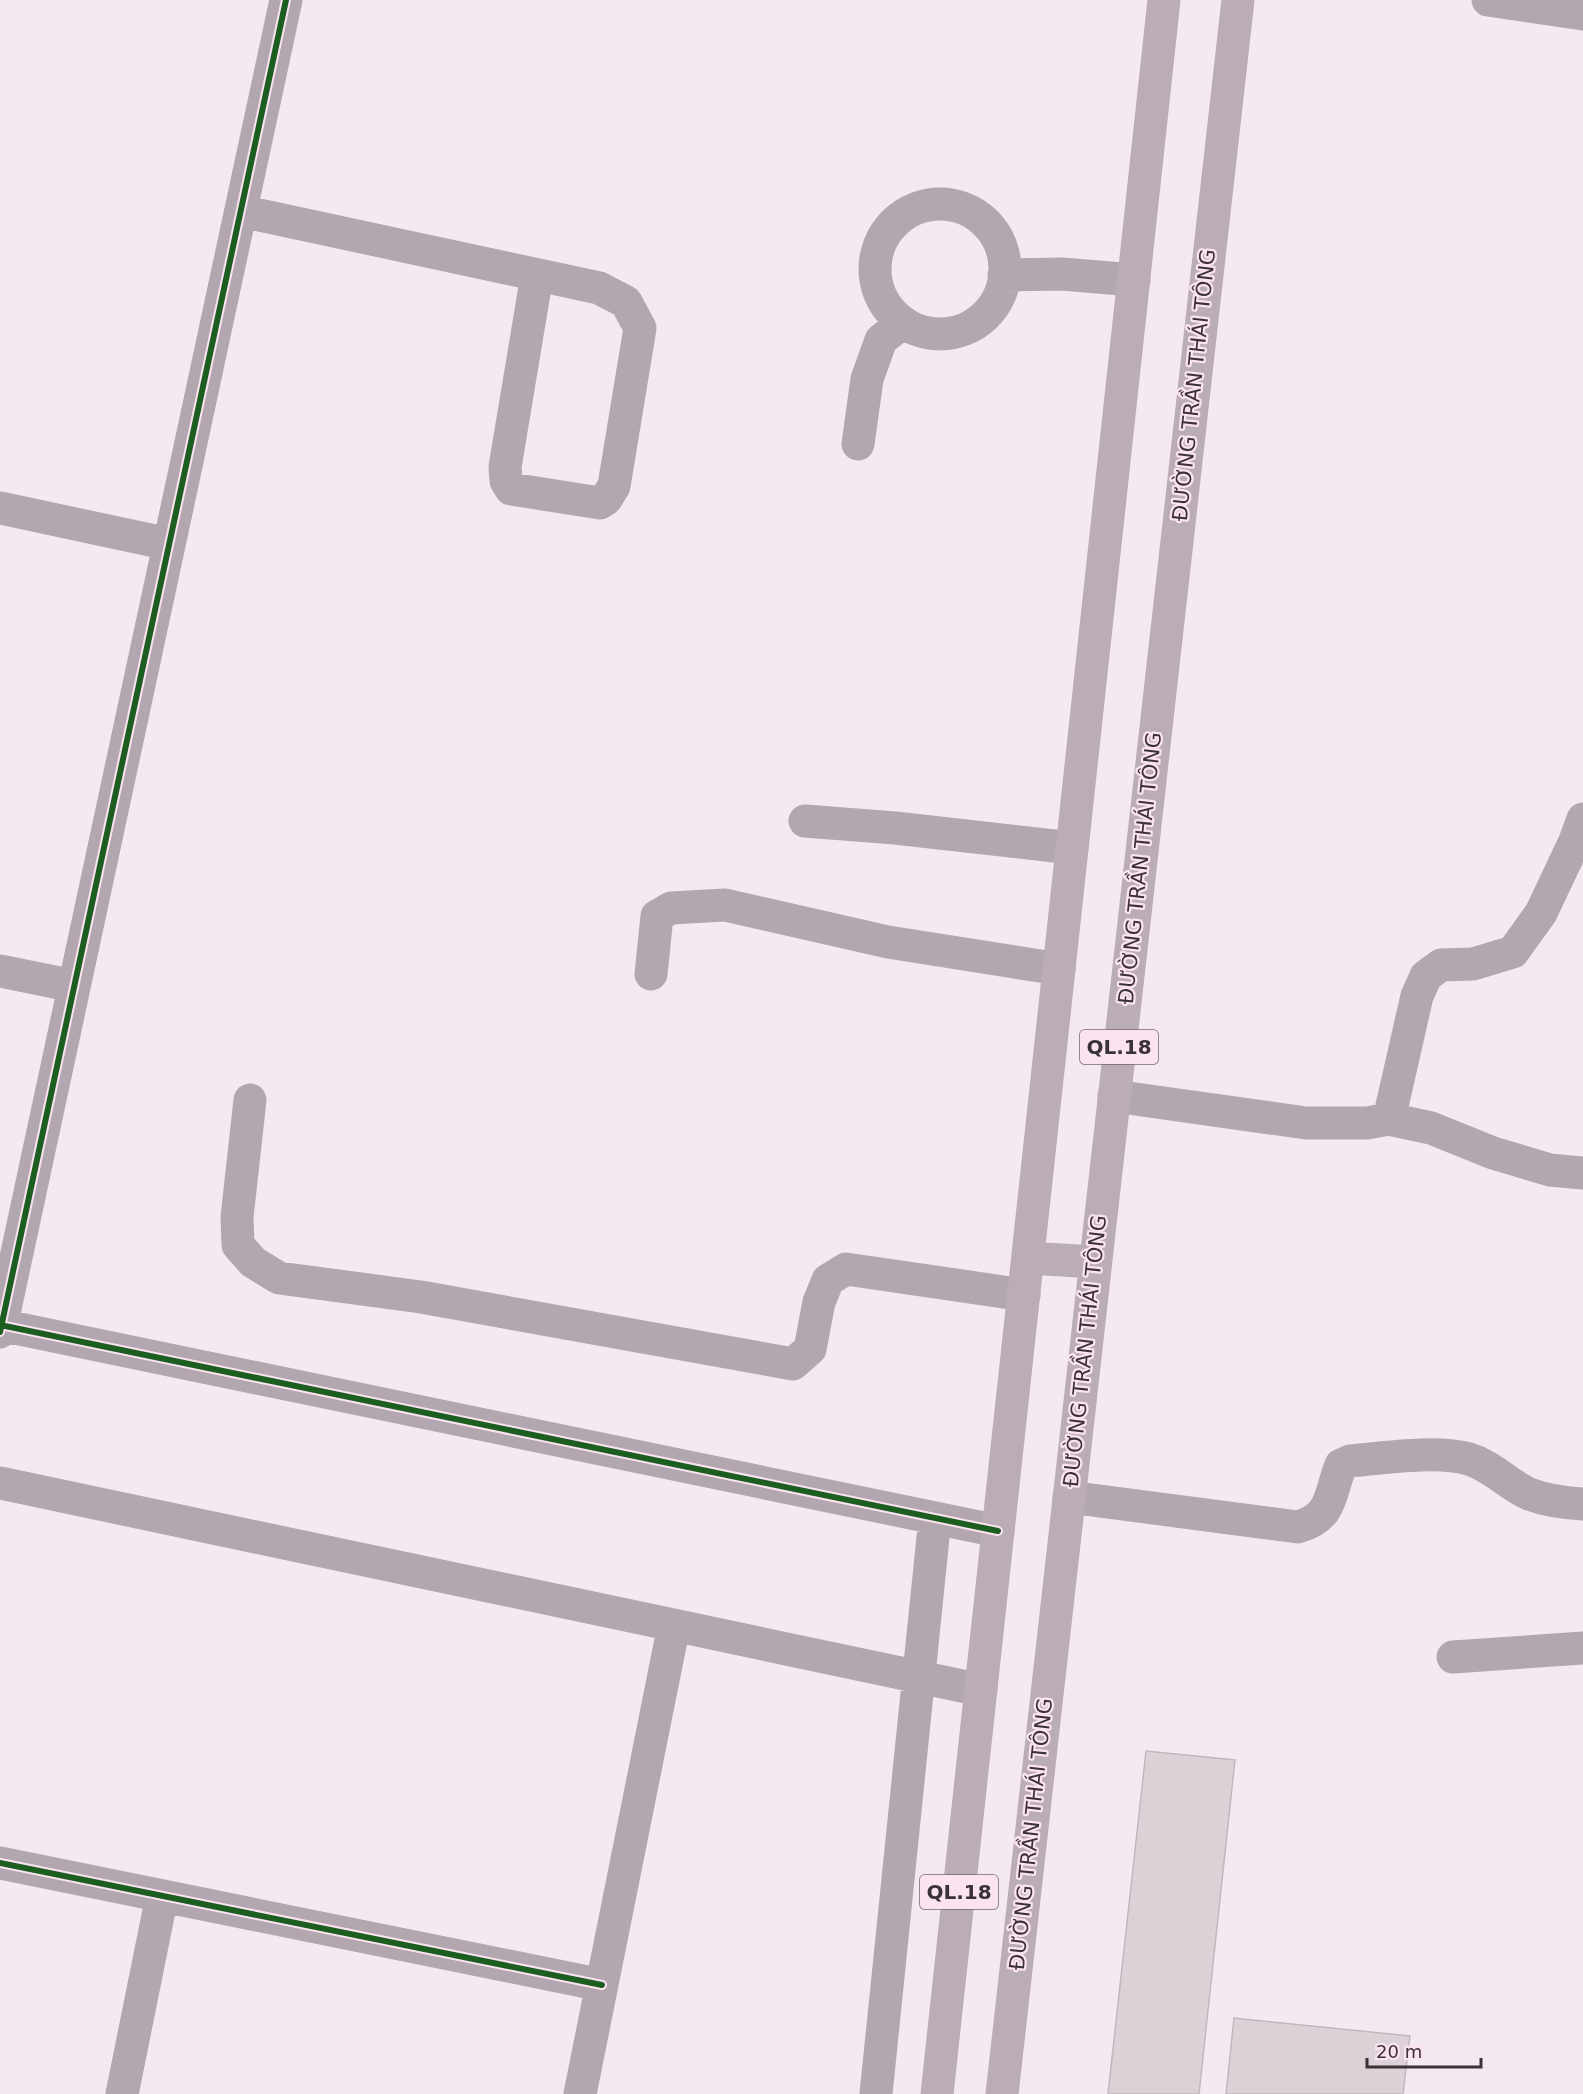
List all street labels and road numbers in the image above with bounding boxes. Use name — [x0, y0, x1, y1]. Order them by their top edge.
street label: ĐƯỜNG TRẦN THÁI TÔNG — [1165, 247, 1220, 522]
street label: ĐƯỜNG TRẦN THÁI TÔNG — [1111, 730, 1166, 1005]
road number: QL.18 — [1080, 1030, 1158, 1064]
street label: ĐƯỜNG TRẦN THÁI TÔNG — [1056, 1213, 1111, 1488]
street label: ĐƯỜNG TRẦN THÁI TÔNG — [1002, 1696, 1057, 1971]
road number: QL.18 — [920, 1875, 998, 1909]

